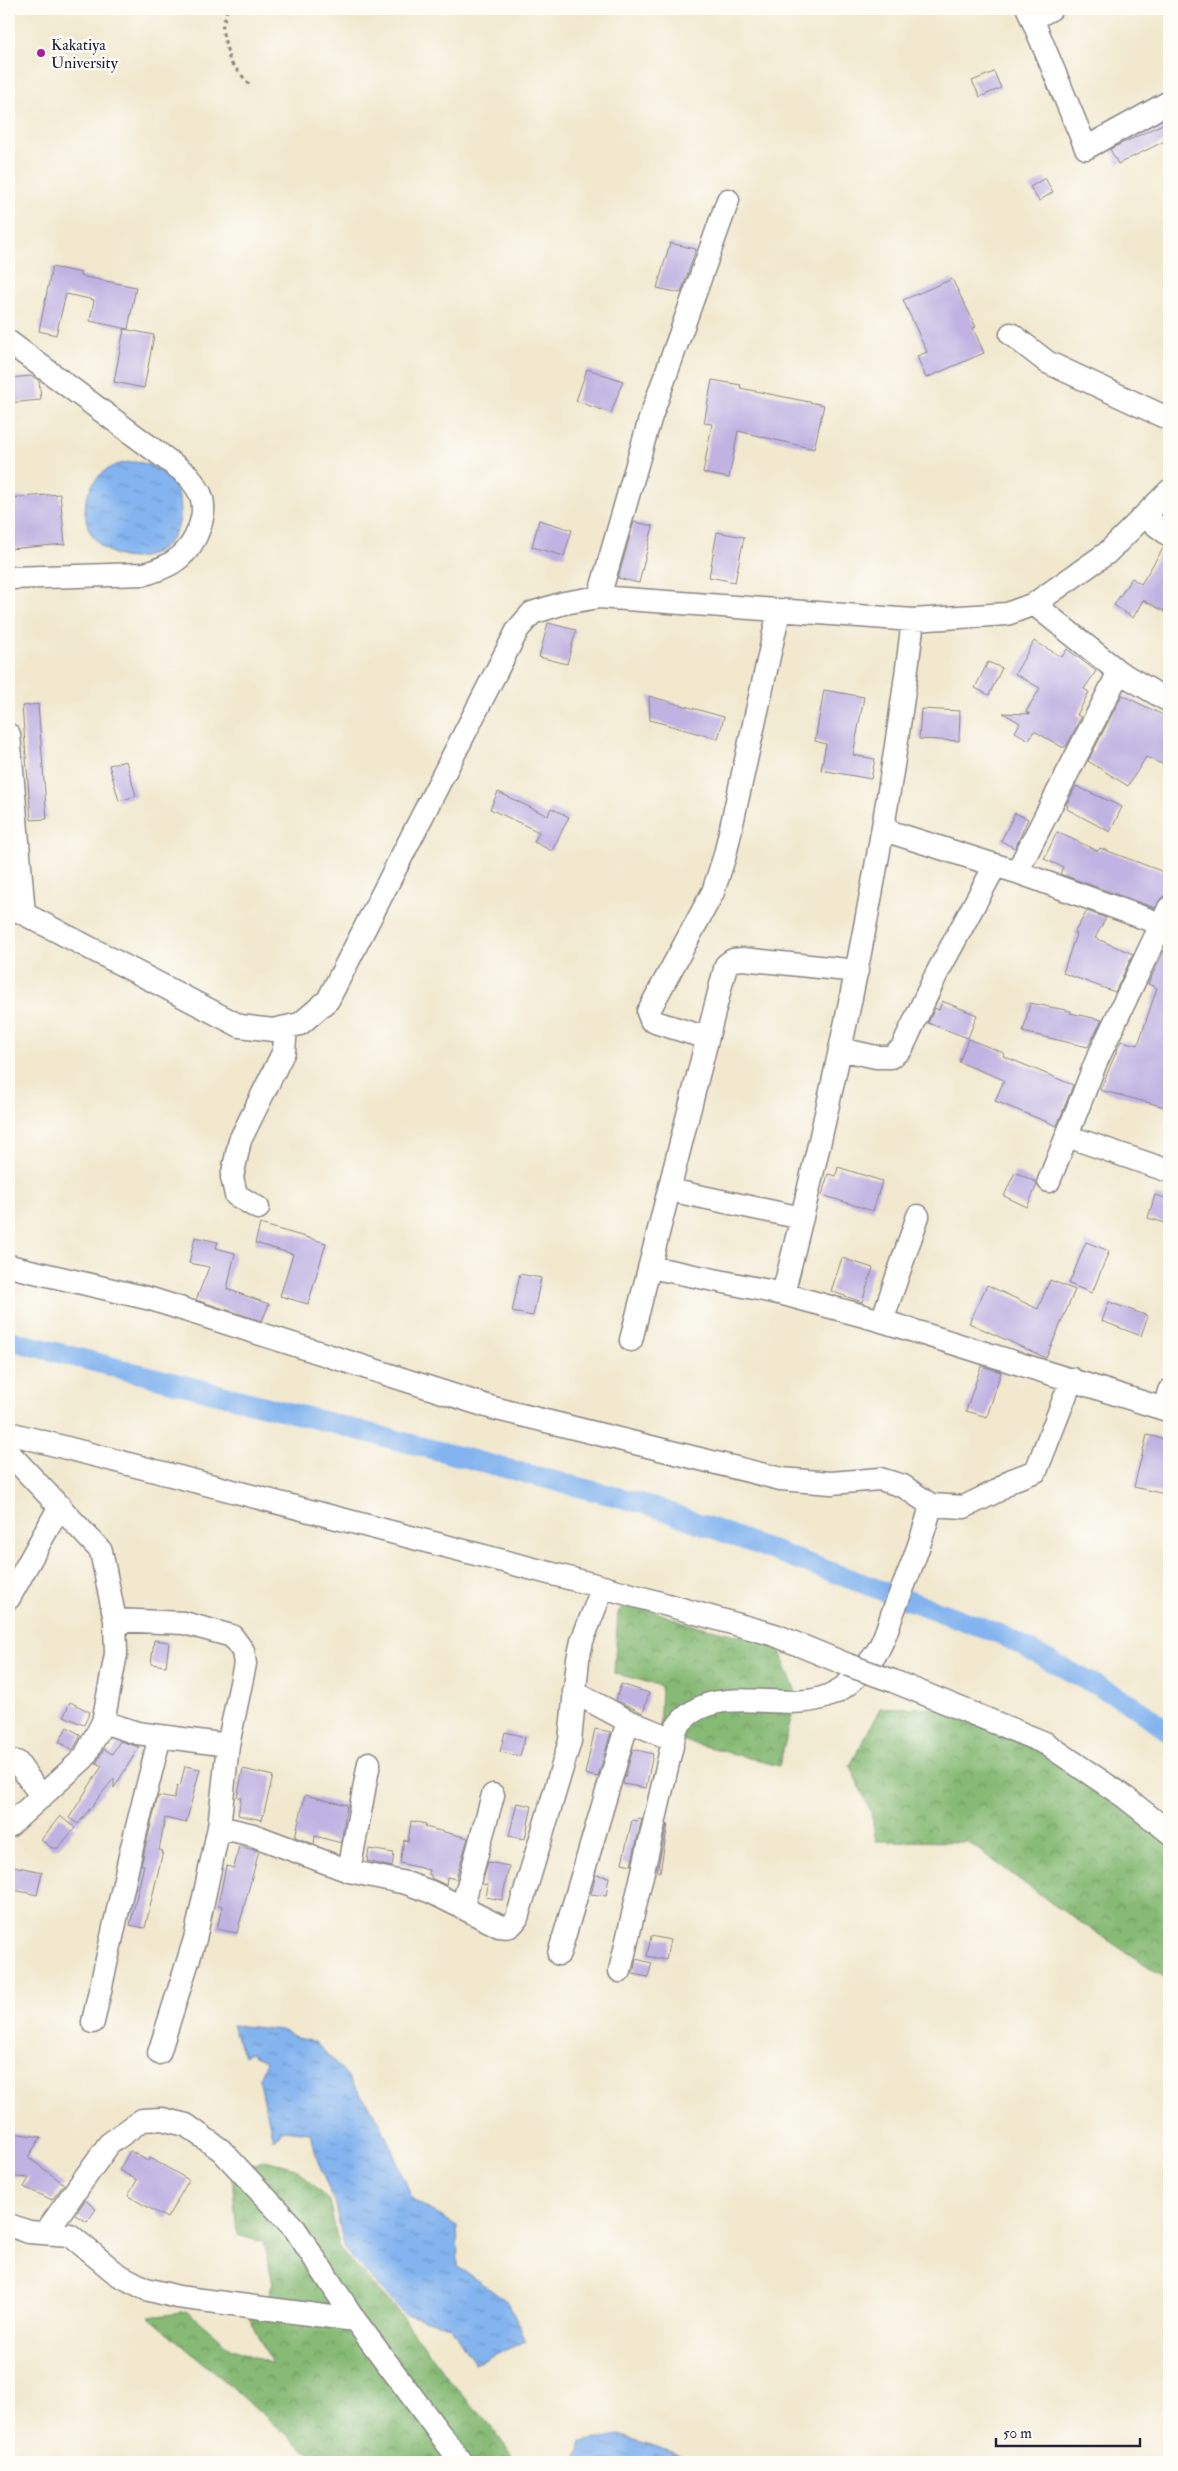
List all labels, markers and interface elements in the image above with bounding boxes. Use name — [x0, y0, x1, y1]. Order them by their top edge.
place label: Kakatiya University — [51, 35, 119, 73]
marker: Kakatiya University — [35, 47, 47, 59]
scale bar — [996, 2416, 1139, 2448]
text: 50 m — [1003, 2424, 1032, 2443]

